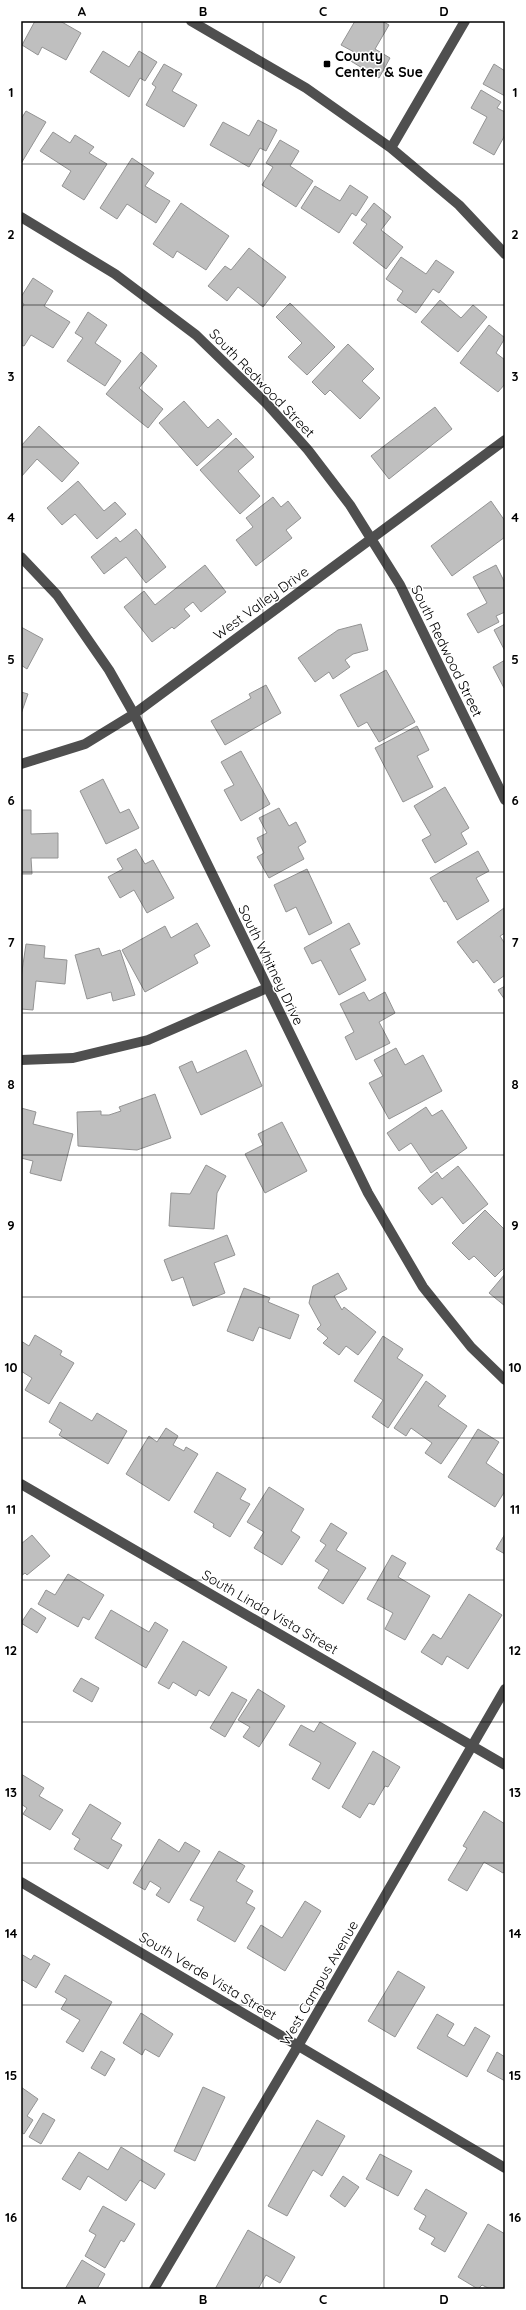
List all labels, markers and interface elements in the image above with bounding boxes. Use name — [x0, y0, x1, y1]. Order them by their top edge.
text: A — [78, 3, 87, 19]
text: B — [199, 3, 207, 19]
text: C — [319, 3, 327, 19]
text: D — [439, 3, 449, 19]
place label: County Center & Sue — [335, 47, 423, 81]
marker: County Center & Sue — [322, 59, 332, 69]
text: 1 — [8, 84, 14, 100]
text: 1 — [512, 84, 518, 100]
text: 2 — [7, 226, 15, 242]
text: 2 — [511, 226, 519, 242]
street label: South Redwood Street — [205, 325, 319, 441]
text: 3 — [8, 368, 15, 384]
text: 3 — [512, 368, 519, 384]
text: 4 — [7, 509, 15, 525]
text: 4 — [511, 509, 519, 525]
street label: West Valley Drive — [210, 562, 312, 644]
street label: South Redwood Street — [407, 582, 487, 720]
text: 5 — [7, 651, 15, 667]
text: 5 — [511, 651, 519, 667]
text: 6 — [7, 792, 15, 808]
text: 6 — [511, 792, 519, 808]
street label: South Whitney Drive — [234, 902, 308, 1028]
text: 7 — [7, 934, 15, 950]
text: 7 — [511, 934, 519, 950]
text: 8 — [7, 1076, 15, 1092]
text: 8 — [511, 1076, 519, 1092]
text: 9 — [7, 1217, 15, 1233]
text: 9 — [511, 1217, 519, 1233]
text: 10 — [4, 1359, 18, 1375]
text: 10 — [508, 1359, 522, 1375]
text: 11 — [6, 1501, 16, 1517]
text: 11 — [510, 1501, 520, 1517]
street label: South Linda Vista Street — [199, 1566, 342, 1658]
text: 12 — [5, 1642, 17, 1658]
text: 12 — [509, 1642, 521, 1658]
text: 13 — [5, 1784, 17, 1800]
text: 13 — [509, 1784, 521, 1800]
street label: West Campus Avenue — [276, 1917, 362, 2049]
text: 14 — [5, 1925, 18, 1941]
text: 14 — [509, 1925, 522, 1941]
street label: South Verde Vista Street — [136, 1928, 280, 2024]
text: 15 — [5, 2067, 17, 2083]
text: 15 — [509, 2067, 521, 2083]
text: 16 — [5, 2209, 17, 2225]
text: 16 — [509, 2209, 521, 2225]
text: A — [78, 2291, 87, 2307]
text: B — [199, 2291, 207, 2307]
text: C — [319, 2291, 327, 2307]
text: D — [439, 2291, 449, 2307]

